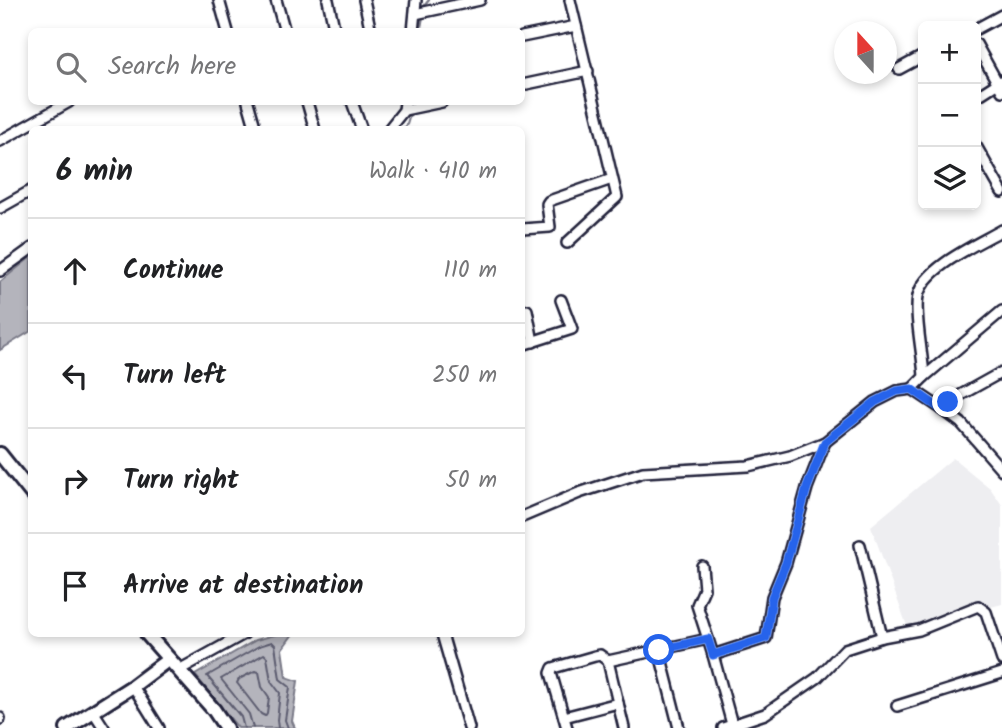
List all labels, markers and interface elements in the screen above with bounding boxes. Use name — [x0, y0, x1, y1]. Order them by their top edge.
north arrow — [834, 21, 897, 84]
map controls — [918, 21, 981, 210]
button: + — [918, 21, 981, 84]
search box — [28, 28, 525, 105]
text: Search here — [108, 46, 236, 88]
icon: search — [52, 48, 90, 86]
button: − — [918, 84, 981, 147]
button: layers — [918, 147, 981, 210]
text: 6 min — [56, 148, 133, 196]
text: Walk · 410 m — [369, 154, 497, 190]
text: Continue — [123, 250, 224, 292]
icon: ahead — [56, 252, 94, 290]
text: 110 m — [444, 253, 497, 289]
text: Turn left — [123, 355, 226, 397]
icon: left — [56, 357, 94, 395]
text: 250 m — [432, 358, 497, 394]
route end — [932, 386, 963, 417]
text: Turn right — [123, 460, 239, 502]
icon: right — [56, 462, 94, 500]
text: 50 m — [446, 463, 497, 499]
text: Arrive at destination — [123, 565, 363, 607]
icon: arrive — [56, 567, 94, 605]
route start — [643, 634, 674, 665]

